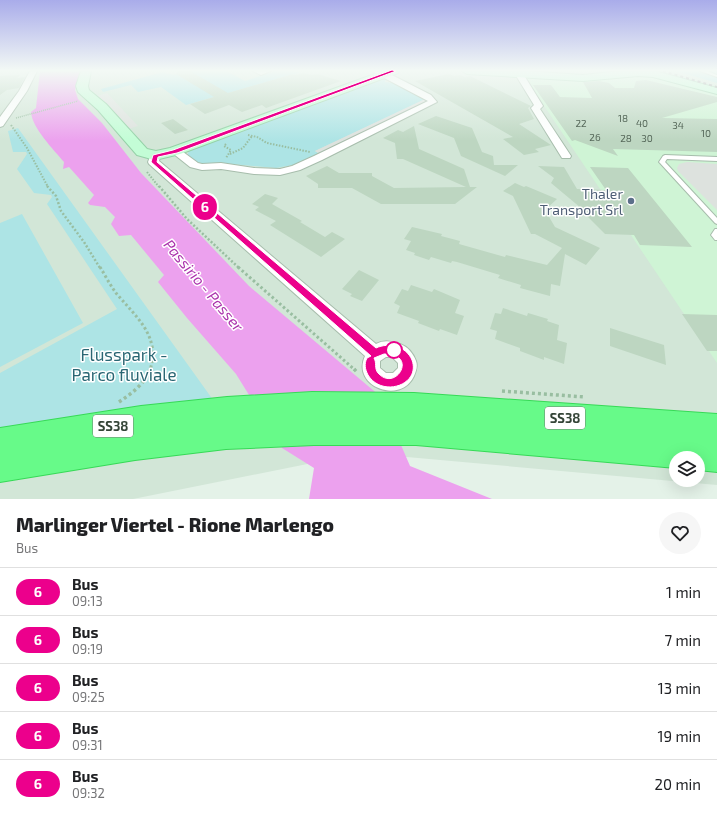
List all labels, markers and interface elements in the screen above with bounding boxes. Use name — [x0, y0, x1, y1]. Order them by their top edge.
house number: 18 — [618, 112, 628, 124]
house number: 22 — [575, 117, 587, 129]
house number: 40 — [636, 117, 648, 129]
house number: 34 — [672, 119, 684, 131]
house number: 10 — [701, 127, 711, 139]
house number: 26 — [589, 131, 601, 143]
house number: 28 — [620, 132, 632, 144]
house number: 30 — [641, 132, 653, 144]
place label: Thaler Transport Srl — [540, 185, 624, 218]
line badge: 6 — [192, 194, 218, 220]
marker: Thaler Transport Srl — [626, 196, 636, 206]
text: 6 — [201, 198, 209, 215]
water label: Passirio - Passer — [160, 235, 248, 335]
unlabelled marker — [385, 341, 403, 359]
park label: Flusspark - Parco fluviale — [71, 344, 177, 384]
road number: SS38 — [545, 407, 585, 429]
road number: SS38 — [93, 415, 133, 437]
map controls — [669, 451, 705, 487]
button: layers — [669, 451, 705, 487]
button: heart — [659, 512, 701, 554]
text: Marlinger Viertel - Rione Marlengo — [16, 513, 334, 536]
text: Bus — [16, 540, 38, 556]
text: Bus — [72, 575, 98, 593]
text: 6 — [34, 583, 42, 600]
text: 1 min — [666, 583, 701, 601]
text: 09:13 — [72, 593, 103, 609]
text: Bus — [72, 623, 98, 641]
text: 6 — [34, 631, 42, 648]
text: 7 min — [664, 631, 701, 649]
text: 09:19 — [72, 641, 103, 657]
text: Bus — [72, 671, 98, 689]
text: 6 — [34, 679, 42, 696]
text: 13 min — [658, 679, 701, 697]
text: 09:25 — [72, 689, 105, 705]
text: Bus — [72, 719, 98, 737]
text: 6 — [34, 727, 42, 744]
text: 19 min — [658, 727, 701, 745]
text: 09:31 — [72, 737, 103, 753]
text: Bus — [72, 767, 98, 785]
text: 6 — [34, 775, 42, 792]
text: 20 min — [655, 775, 701, 793]
text: 09:32 — [72, 785, 105, 801]

